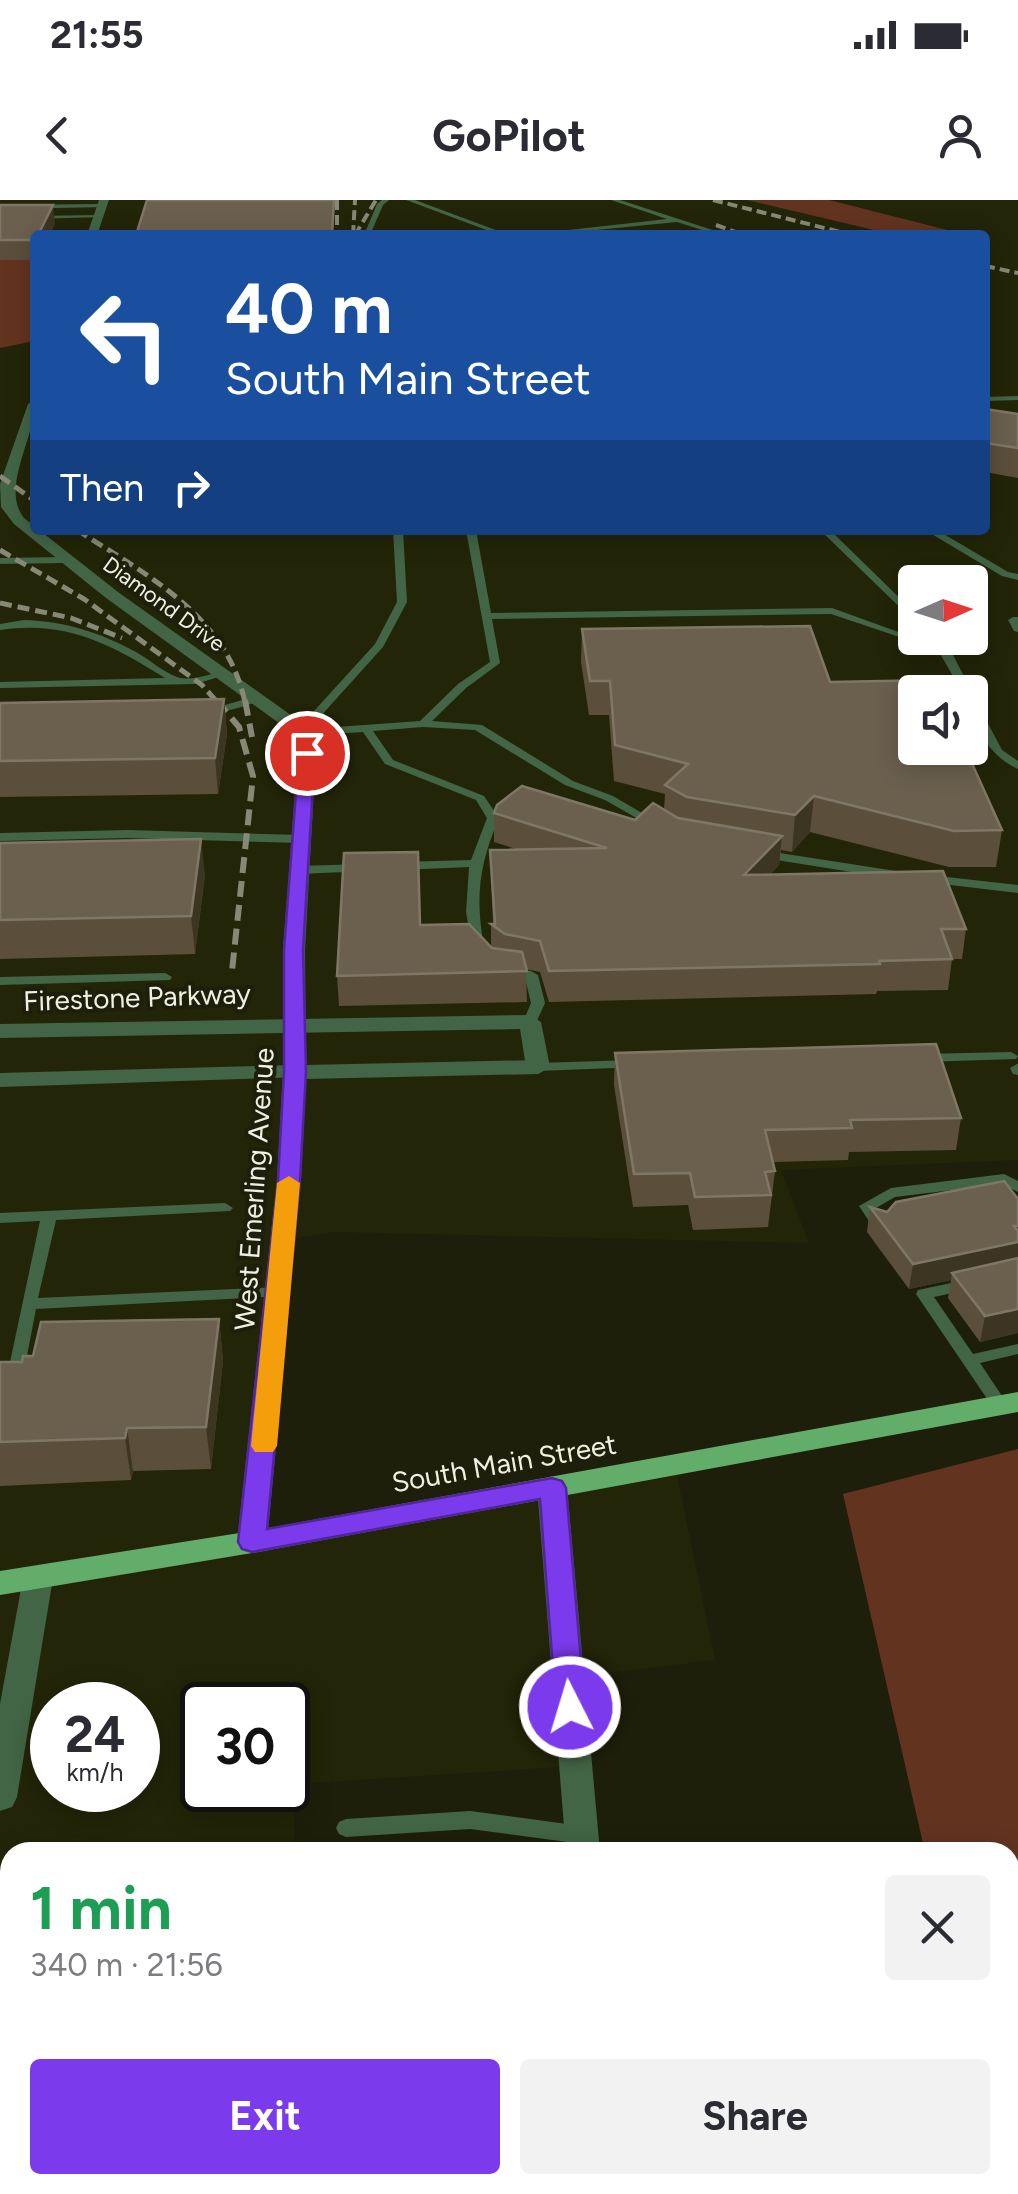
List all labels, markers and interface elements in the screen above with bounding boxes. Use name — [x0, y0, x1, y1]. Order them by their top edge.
text: 21:55 — [50, 12, 144, 58]
icon: back — [30, 108, 85, 163]
text: GoPilot — [432, 108, 586, 162]
icon: person — [933, 108, 988, 163]
text: 40 m — [225, 266, 392, 351]
icon: left — [60, 270, 190, 400]
text: South Main Street — [225, 351, 591, 405]
icon: right — [164, 460, 219, 515]
text: Then — [60, 465, 144, 511]
street label: Diamond Drive — [98, 551, 230, 657]
north arrow — [898, 565, 988, 655]
map controls — [898, 565, 988, 765]
button: sound — [898, 675, 988, 765]
pin — [265, 711, 350, 796]
icon: arrive — [280, 726, 335, 781]
street label: Firestone Parkway — [23, 976, 252, 1018]
street label: West Emerling Avenue — [227, 1047, 281, 1331]
street label: South Main Street — [389, 1426, 619, 1500]
position arrow — [518, 1655, 622, 1759]
speed limit sign: 30 — [180, 1682, 310, 1812]
text: 24 — [65, 1704, 125, 1765]
text: km/h — [66, 1757, 124, 1787]
text: 1 min — [30, 1872, 172, 1944]
button: close — [885, 1875, 990, 1980]
text: 340 m · 21:56 — [30, 1946, 223, 1984]
button: Exit — [30, 2059, 500, 2174]
button: Share — [520, 2059, 990, 2174]

